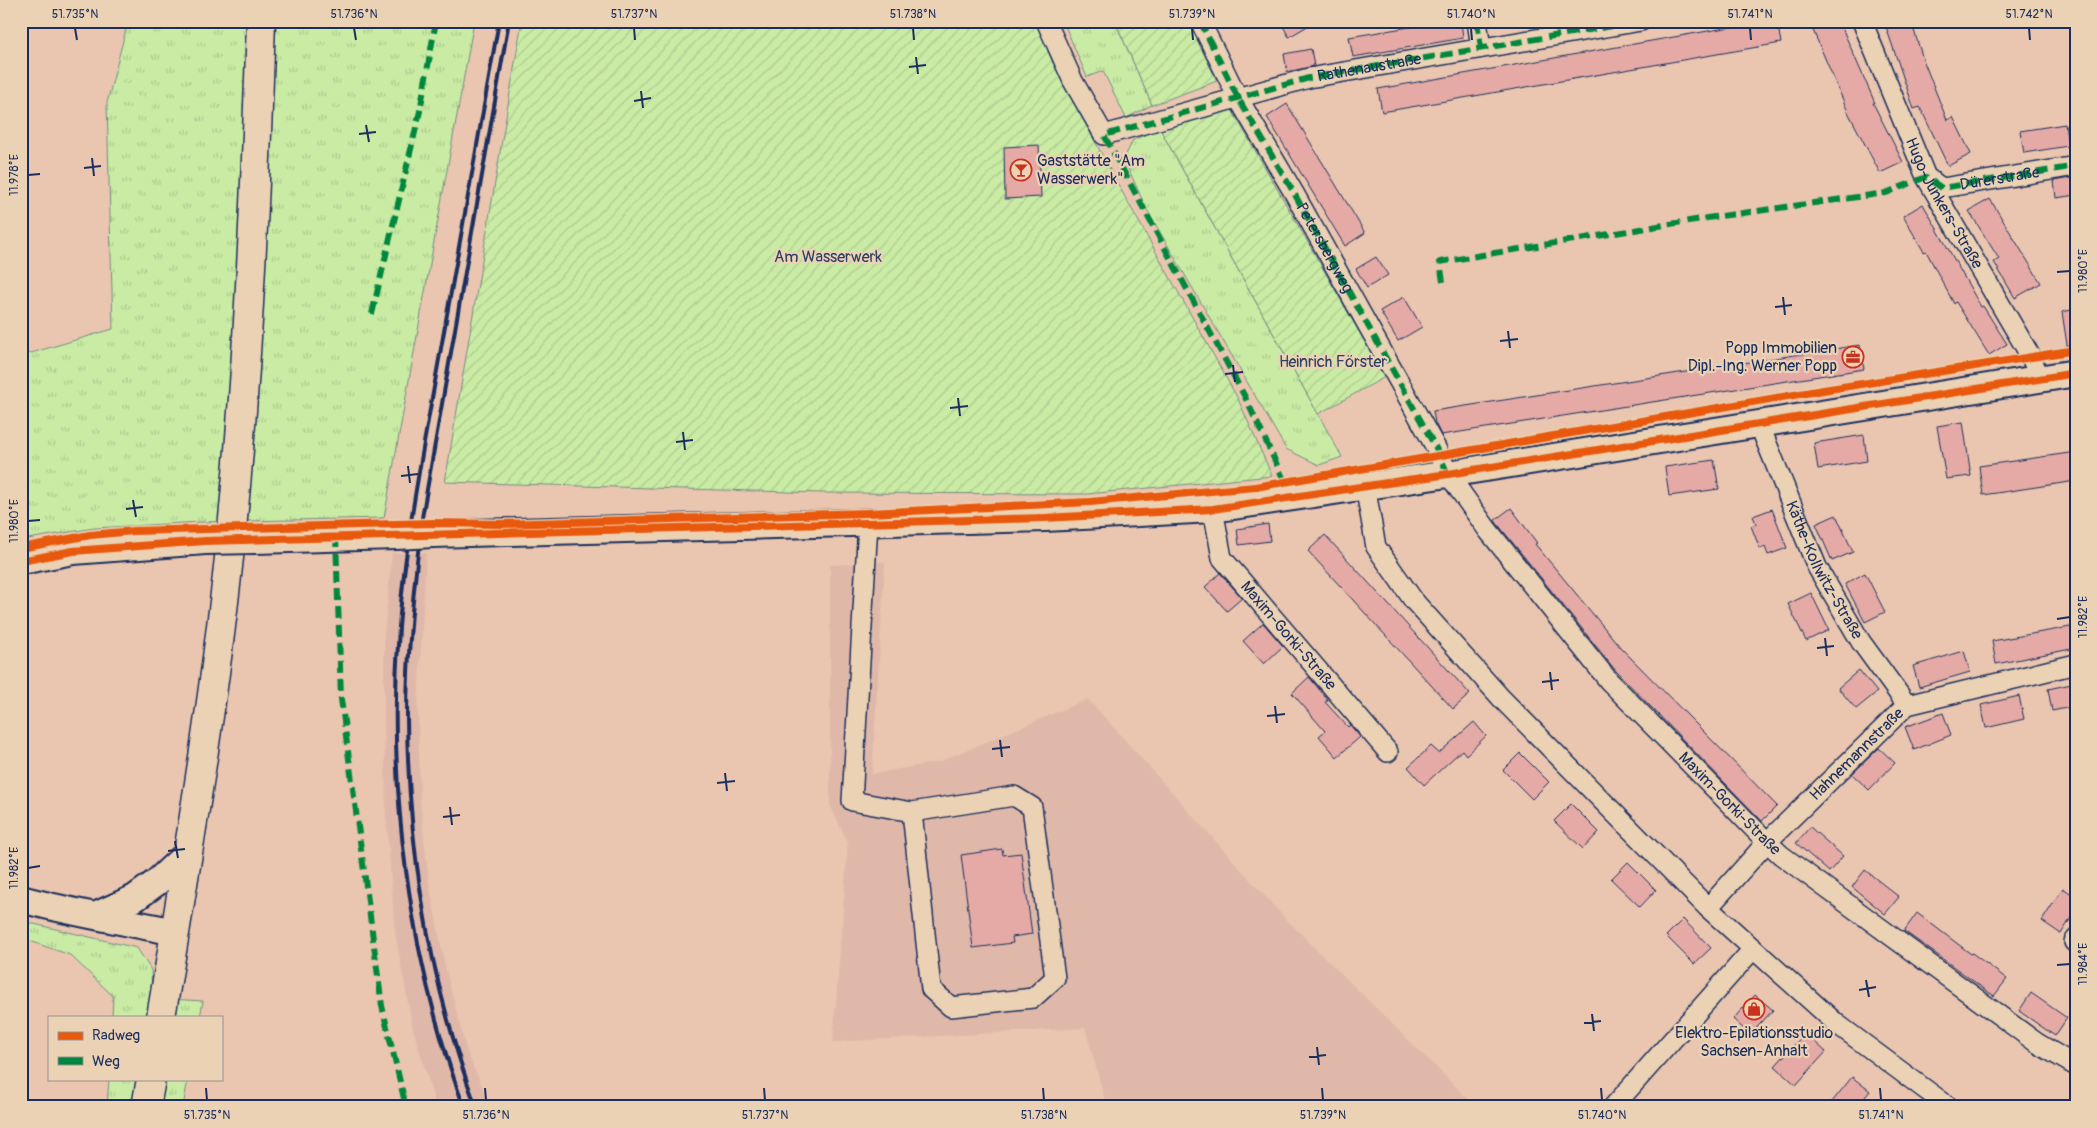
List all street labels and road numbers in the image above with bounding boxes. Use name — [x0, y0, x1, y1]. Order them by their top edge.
street label: Rathenaustraße — [1316, 49, 1423, 86]
street label: Hugo-Junkers-Straße — [1901, 135, 1987, 272]
street label: Dürerstraße — [1958, 162, 2041, 195]
street label: Petersbergweg — [1291, 199, 1358, 297]
street label: Käthe-Kollwitz-Straße — [1781, 498, 1867, 643]
street label: Maxim-Gorki-Straße — [1236, 577, 1341, 694]
street label: Hahnemannstraße — [1805, 704, 1908, 805]
street label: Maxim-Gorki-Straße — [1674, 748, 1785, 860]

